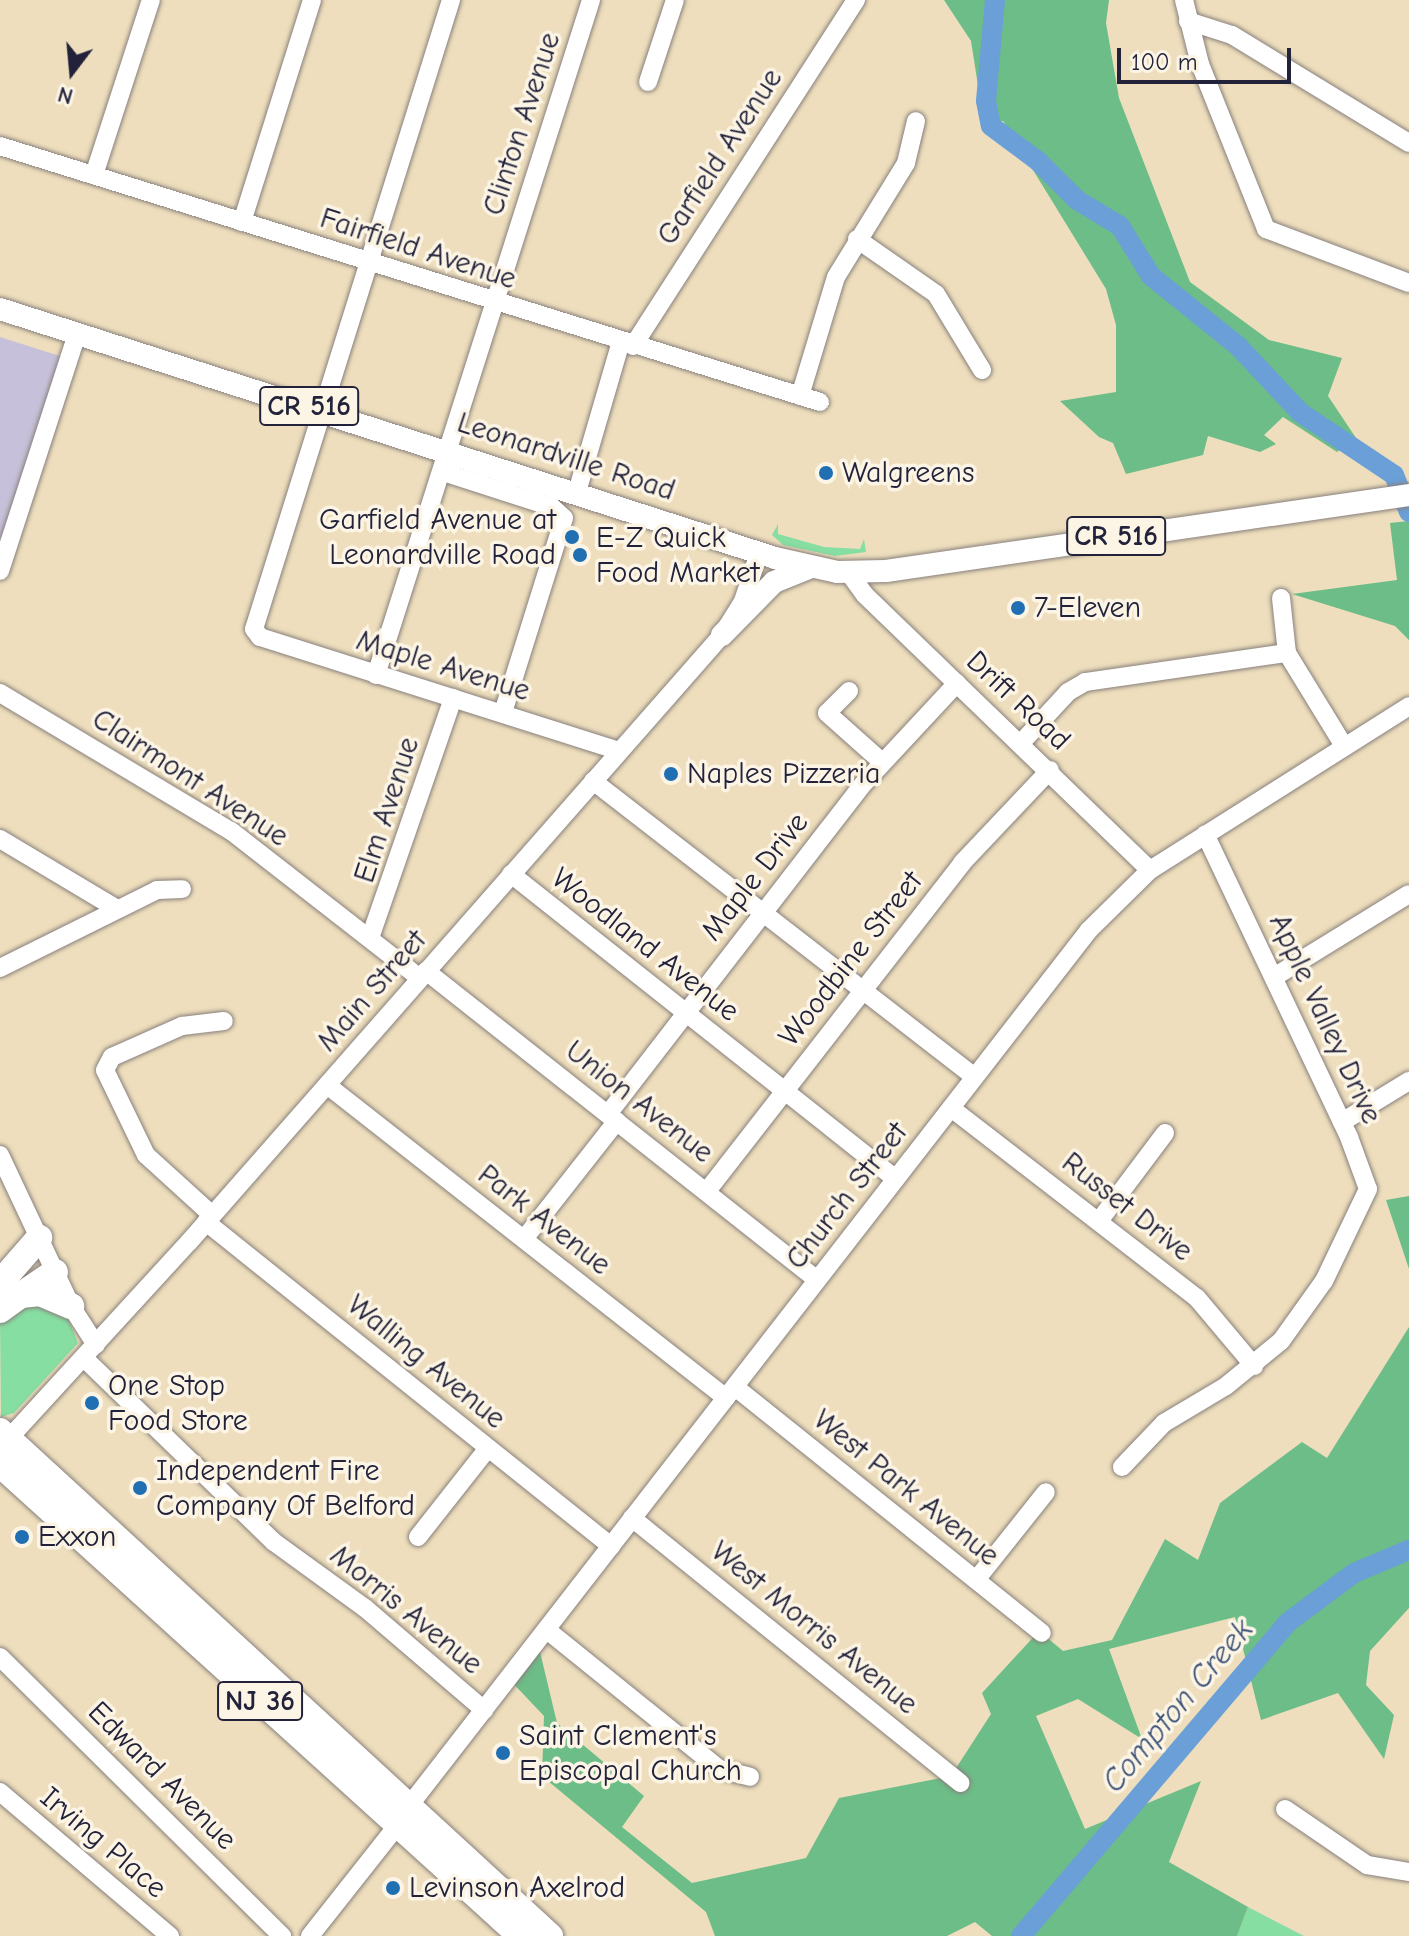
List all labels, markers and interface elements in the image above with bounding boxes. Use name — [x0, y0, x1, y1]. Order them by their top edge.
street label: Clinton Avenue — [476, 28, 568, 220]
north arrow — [32, 32, 112, 112]
scale bar — [1121, 32, 1295, 82]
text: 100 m — [1131, 48, 1198, 76]
street label: Garfield Avenue — [650, 62, 790, 252]
text: N — [55, 81, 76, 110]
street label: Fairfield Avenue — [316, 200, 520, 298]
road number: CR 516 — [259, 382, 359, 430]
street label: Leonardville Road — [453, 405, 679, 509]
place label: Walgreens — [842, 455, 974, 491]
marker: Walgreens — [817, 464, 835, 482]
place label: Garfield Avenue at Leonardville Road — [319, 502, 556, 572]
road number: CR 516 — [1066, 512, 1166, 560]
place label: E-Z Quick Food Market — [596, 520, 759, 590]
marker: Garfield Avenue at Leonardville Road — [563, 528, 581, 546]
marker: E-Z Quick Food Market — [571, 546, 589, 564]
place label: 7-Eleven — [1034, 590, 1141, 626]
marker: 7-Eleven — [1009, 599, 1027, 617]
street label: Maple Avenue — [352, 623, 534, 709]
street label: Drift Road — [958, 644, 1078, 758]
street label: Clairmont Avenue — [85, 701, 295, 855]
street label: Elm Avenue — [347, 733, 427, 887]
place label: Naples Pizzeria — [687, 756, 880, 792]
marker: Naples Pizzeria — [662, 765, 680, 783]
street label: Maple Drive — [694, 806, 816, 948]
street label: Woodland Avenue — [544, 861, 746, 1029]
street label: Woodbine Street — [772, 864, 930, 1054]
street label: Apple Valley Drive — [1261, 909, 1389, 1129]
street label: Main Street — [309, 923, 435, 1059]
street label: Union Avenue — [558, 1033, 720, 1171]
street label: Church Street — [778, 1115, 916, 1277]
street label: Russet Drive — [1054, 1145, 1200, 1269]
street label: Park Avenue — [470, 1157, 618, 1283]
street label: Walling Avenue — [340, 1287, 512, 1437]
place label: One Stop Food Store — [108, 1368, 248, 1438]
marker: One Stop Food Store — [83, 1394, 101, 1412]
street label: West Park Avenue — [806, 1402, 1006, 1574]
place label: Independent Fire Company Of Belford — [156, 1453, 415, 1524]
marker: Independent Fire Company Of Belford — [131, 1479, 149, 1497]
place label: Exxon — [38, 1519, 116, 1555]
marker: Exxon — [13, 1528, 31, 1546]
street label: West Morris Avenue — [703, 1534, 925, 1722]
street label: Morris Avenue — [323, 1538, 489, 1682]
water label: Compton Creek — [1094, 1612, 1262, 1800]
road number: NJ 36 — [216, 1677, 304, 1725]
street label: Edward Avenue — [80, 1694, 244, 1858]
place label: Saint Clement's Episcopal Church — [519, 1718, 742, 1788]
marker: Saint Clement's Episcopal Church — [494, 1744, 512, 1762]
street label: Irving Place — [32, 1780, 174, 1906]
place label: Levinson Axelrod — [409, 1870, 625, 1906]
marker: Levinson Axelrod — [384, 1879, 402, 1897]

